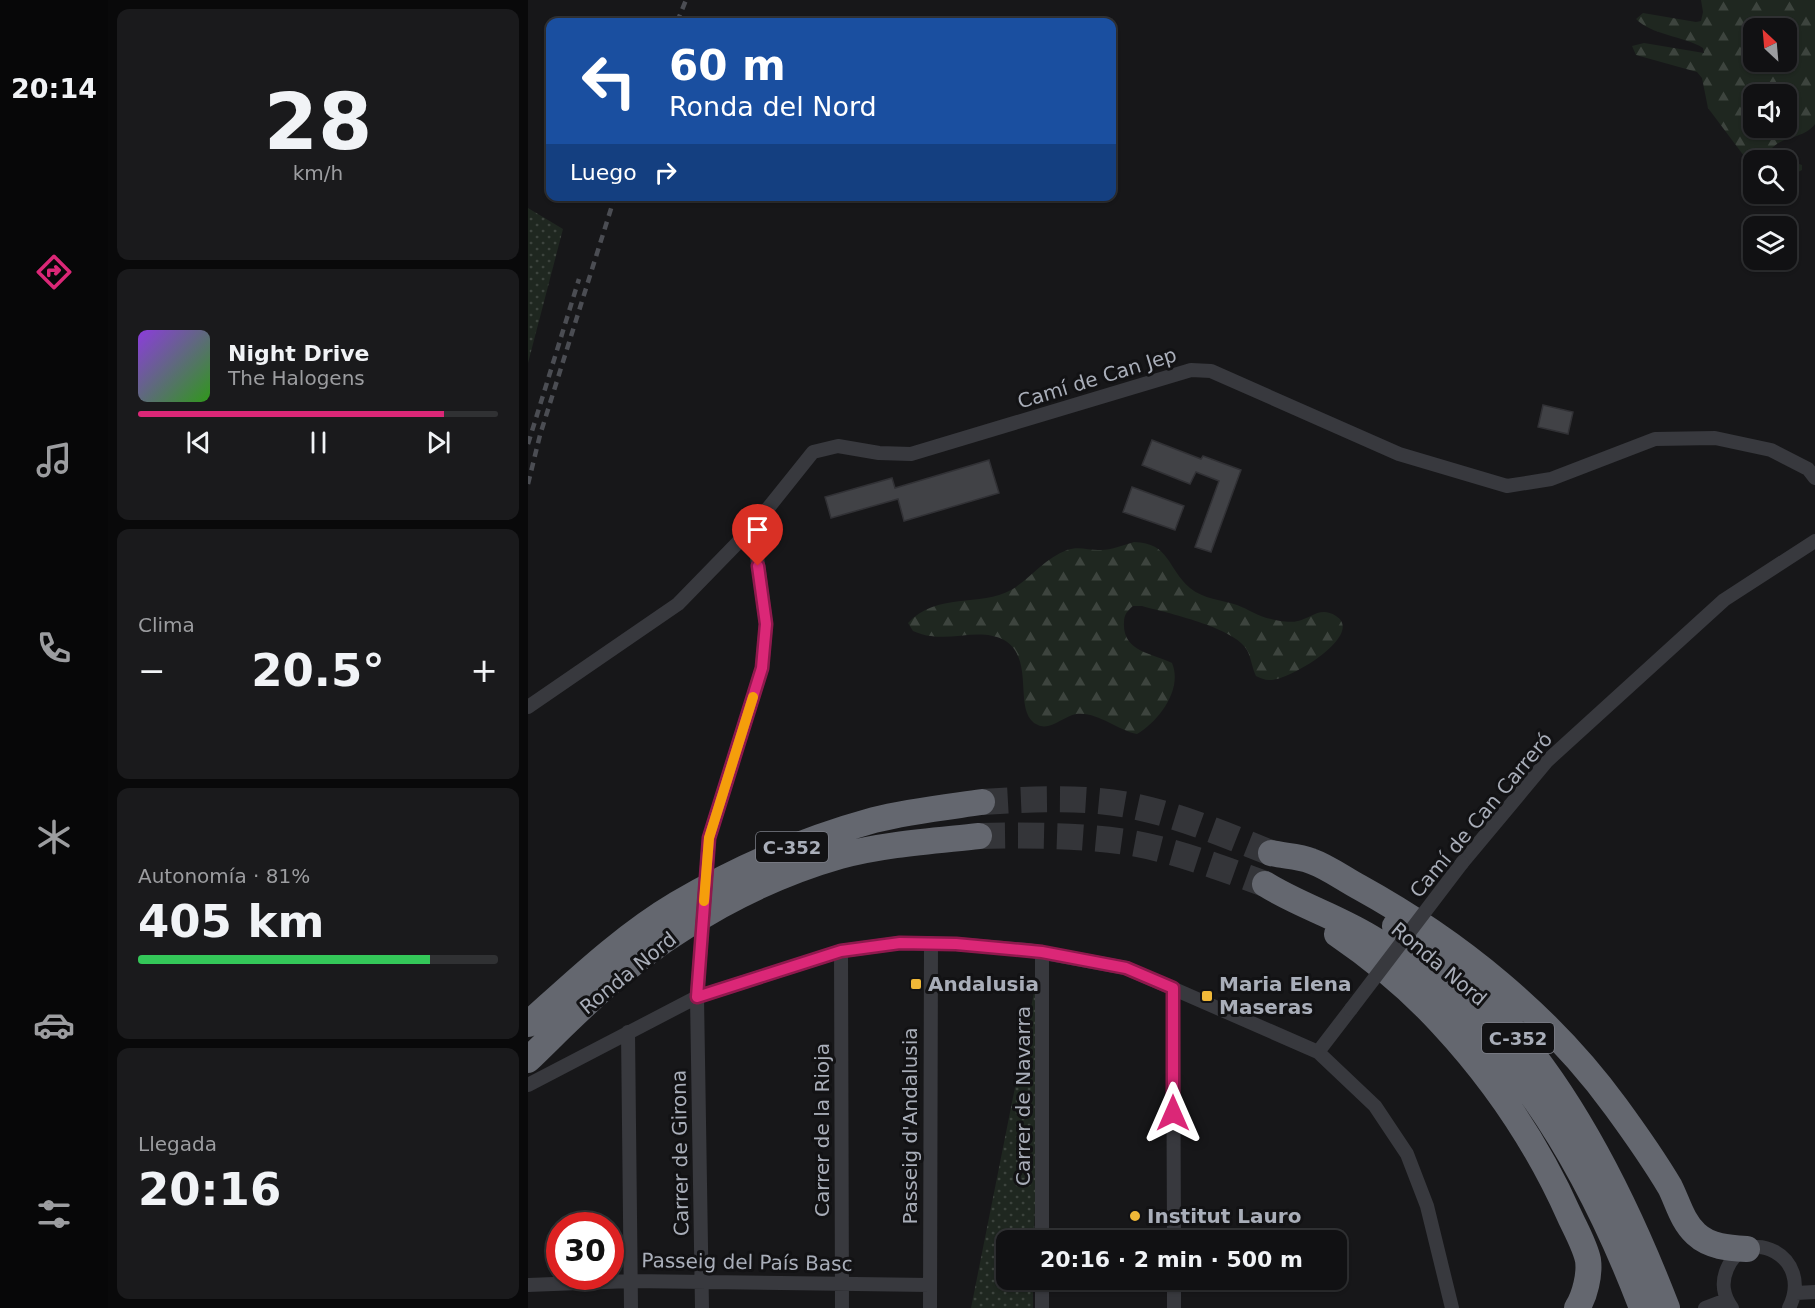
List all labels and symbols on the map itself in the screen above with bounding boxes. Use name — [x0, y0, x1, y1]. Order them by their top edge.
north arrow — [1743, 18, 1797, 72]
street label: Camí de Can Jep — [1015, 342, 1179, 414]
pin — [732, 504, 783, 566]
street label: Camí de Can Carreró — [1405, 727, 1557, 903]
road number: C-352 — [756, 832, 828, 862]
street label: Ronda Nord — [1386, 917, 1492, 1011]
street label: Ronda Nord — [575, 927, 681, 1019]
place label: Andalusia — [928, 972, 1039, 996]
place label: Maria Elena Maseras — [1219, 972, 1351, 1019]
marker: Andalusia — [909, 977, 923, 991]
marker: Maria Elena Maseras — [1200, 989, 1214, 1003]
street label: Carrer de Navarra — [1011, 1006, 1035, 1186]
road number: C-352 — [1482, 1023, 1554, 1053]
street label: Passeig d'Andalusia — [898, 1027, 922, 1225]
street label: Carrer de la Rioja — [810, 1043, 834, 1217]
street label: Carrer de Girona — [667, 1070, 693, 1236]
position arrow — [1141, 1081, 1205, 1145]
place label: Institut Lauro — [1147, 1204, 1301, 1228]
marker: Institut Lauro — [1128, 1209, 1142, 1223]
speed limit sign: 30 — [546, 1212, 624, 1290]
street label: Passeig del País Basc — [641, 1248, 853, 1276]

